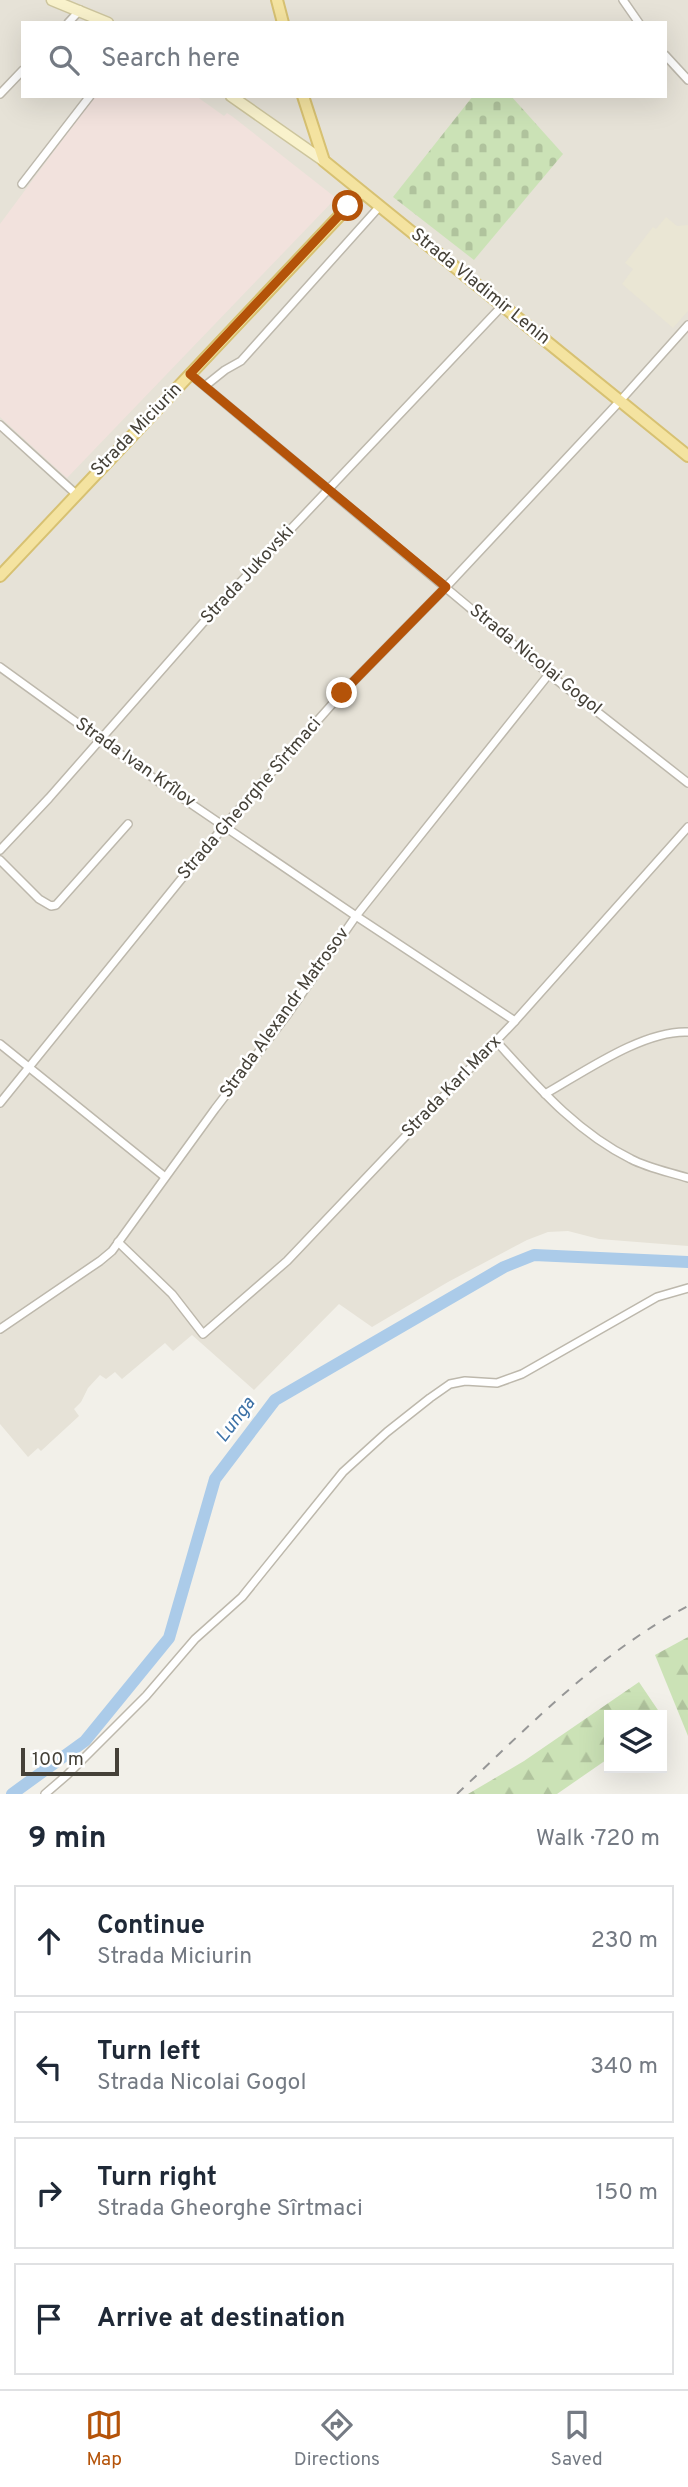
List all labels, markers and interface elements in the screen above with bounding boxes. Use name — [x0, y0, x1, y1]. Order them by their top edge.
search box — [21, 21, 667, 98]
icon: search — [45, 41, 83, 79]
text: Search here — [101, 43, 240, 76]
route start — [332, 190, 363, 221]
street label: Strada Vladimir Lenin — [406, 224, 554, 350]
street label: Strada Miciurin — [87, 378, 187, 482]
street label: Strada Jukovski — [196, 521, 300, 629]
street label: Strada Nicolai Gogol — [464, 599, 606, 721]
route end — [326, 677, 357, 708]
street label: Strada Ivan Krîlov — [70, 713, 200, 813]
street label: Strada Gheorghe Sîrtmaci — [173, 713, 327, 885]
street label: Strada Alexandr Matrosov — [215, 923, 355, 1103]
street label: Strada Karl Marx — [397, 1031, 507, 1143]
water label: Lunga — [211, 1392, 261, 1448]
map controls — [604, 1710, 667, 1773]
button: layers — [604, 1710, 667, 1773]
scale bar — [21, 1745, 119, 1777]
text: 100 m — [32, 1748, 84, 1772]
text: 9 min — [28, 1821, 106, 1858]
text: Walk · 720 m — [536, 1825, 660, 1854]
text: Continue — [97, 1910, 205, 1943]
icon: ahead — [30, 1922, 68, 1960]
text: 230 m — [591, 1927, 658, 1956]
text: Strada Miciurin — [97, 1943, 252, 1972]
text: Turn left — [97, 2036, 201, 2069]
icon: left — [30, 2048, 68, 2086]
text: 340 m — [590, 2053, 658, 2082]
text: Strada Nicolai Gogol — [97, 2069, 306, 2098]
text: Turn right — [97, 2162, 217, 2195]
icon: right — [30, 2174, 68, 2212]
text: 150 m — [596, 2179, 658, 2208]
text: Strada Gheorghe Sîrtmaci — [97, 2195, 363, 2224]
icon: arrive — [30, 2300, 68, 2338]
text: Arrive at destination — [97, 2303, 345, 2336]
tab: Map — [85, 2406, 123, 2472]
tab: Directions — [294, 2406, 380, 2472]
tab: Saved — [551, 2406, 603, 2472]

